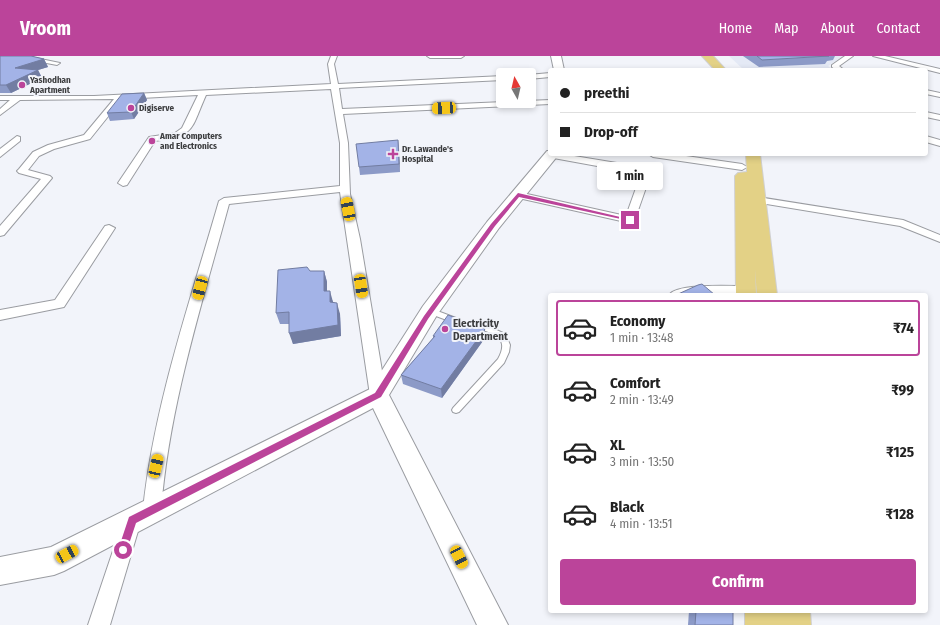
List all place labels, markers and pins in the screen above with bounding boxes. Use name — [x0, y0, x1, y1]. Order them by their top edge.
place label: Yashodhan Apartment — [29, 75, 71, 95]
marker: Yashodhan Apartment — [17, 80, 27, 90]
marker: Digiserve — [126, 103, 136, 113]
place label: Digiserve — [139, 103, 174, 113]
place label: Amar Computers and Electronics — [159, 131, 222, 151]
marker: Amar Computers and Electronics — [147, 136, 157, 146]
place label: Dr. Lawande's Hospital — [402, 144, 453, 164]
marker: Dr. Lawande's Hospital — [387, 148, 399, 160]
place label: Electricity Department — [453, 317, 508, 343]
marker: Electricity Department — [440, 324, 450, 334]

